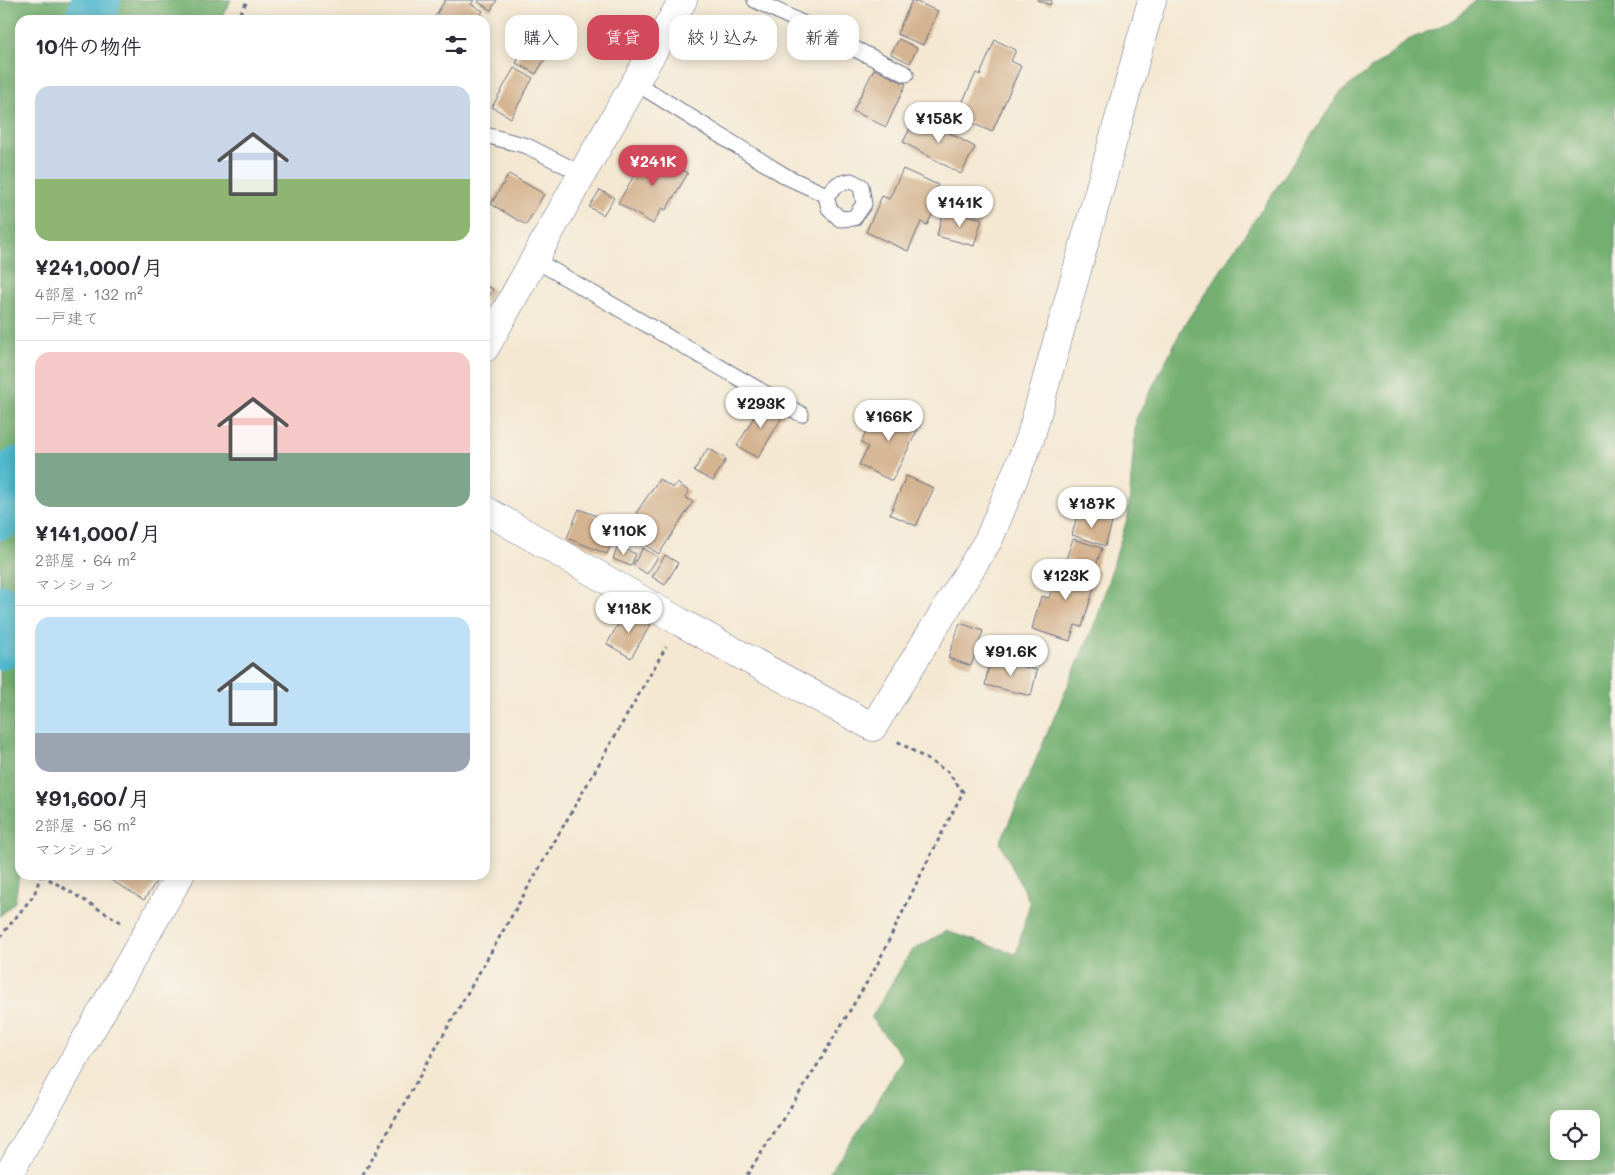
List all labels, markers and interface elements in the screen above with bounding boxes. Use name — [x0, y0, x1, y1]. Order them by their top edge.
chip: 購入 — [505, 15, 577, 60]
chip: 賃貸 — [587, 15, 659, 60]
chip: 絞り込み — [669, 15, 777, 60]
chip: 新着 — [787, 15, 859, 60]
icon: filters — [442, 31, 470, 59]
text: 10件の物件 — [35, 32, 142, 59]
pin: ¥158K — [904, 102, 974, 144]
text: ¥158K — [915, 107, 963, 128]
icon: home — [208, 119, 298, 209]
pin: ¥241K — [618, 144, 688, 187]
text: ¥241K — [629, 150, 677, 171]
pin: ¥141K — [925, 186, 995, 228]
text: ¥141K — [937, 191, 983, 212]
text: ¥241,000/月 — [35, 253, 163, 280]
text: 4部屋 · 132 m² — [35, 283, 143, 304]
text: 一戸建て — [35, 307, 99, 328]
icon: home — [208, 384, 298, 474]
pin: ¥293K — [726, 386, 796, 429]
text: ¥293K — [736, 392, 786, 413]
pin: ¥166K — [854, 400, 924, 442]
text: ¥166K — [865, 405, 913, 426]
pin: ¥187K — [1057, 486, 1127, 529]
text: ¥187K — [1069, 492, 1115, 513]
pin: ¥110K — [589, 514, 659, 556]
text: ¥141,000/月 — [35, 519, 161, 546]
text: ¥110K — [601, 519, 647, 540]
text: 2部屋 · 64 m² — [35, 549, 136, 570]
pin: ¥123K — [1031, 558, 1101, 601]
text: ¥123K — [1043, 564, 1089, 585]
text: マンション — [35, 573, 114, 594]
pin: ¥118K — [594, 592, 664, 634]
text: ¥118K — [606, 597, 652, 618]
pin: ¥91.6K — [970, 634, 1052, 677]
text: ¥91.6K — [985, 640, 1037, 661]
icon: home — [208, 649, 298, 739]
text: ¥91,600/月 — [35, 784, 150, 811]
text: 2部屋 · 56 m² — [35, 814, 136, 835]
text: マンション — [35, 838, 114, 859]
map controls — [1550, 1110, 1600, 1160]
button: locate — [1550, 1110, 1600, 1160]

